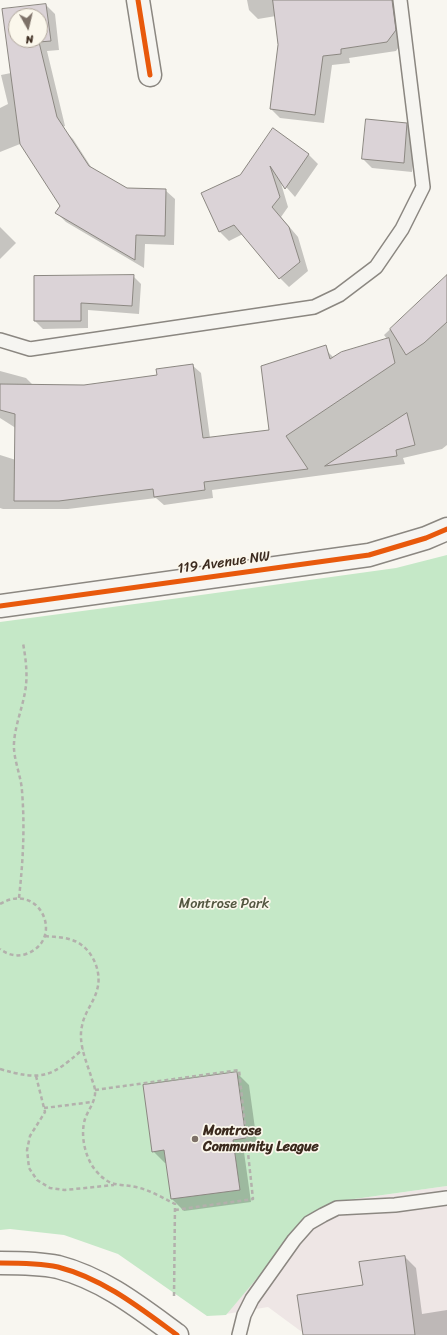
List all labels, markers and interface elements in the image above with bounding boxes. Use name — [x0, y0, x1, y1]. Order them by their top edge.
north arrow — [8, 8, 48, 48]
text: N — [25, 29, 35, 49]
street label: 119 Avenue NW — [177, 548, 271, 578]
park label: Montrose Park — [179, 896, 269, 912]
place label: Montrose Community League — [203, 1123, 319, 1156]
marker: Montrose Community League — [190, 1134, 200, 1144]

